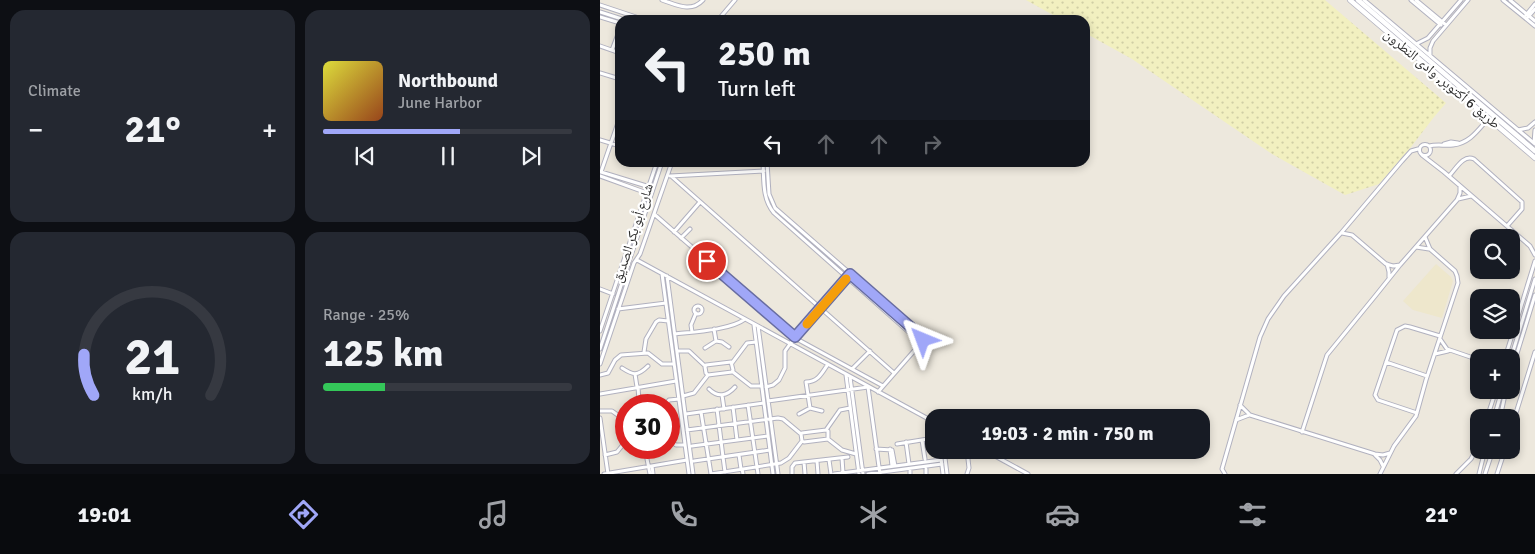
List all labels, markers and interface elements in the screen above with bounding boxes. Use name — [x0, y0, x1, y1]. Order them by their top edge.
street label: طريق 6 أكتوبر, وادى النطرون — [1380, 25, 1504, 133]
text: 250 m — [718, 32, 811, 75]
icon: left — [635, 35, 700, 100]
text: Northbound — [398, 69, 498, 93]
text: Turn left — [718, 75, 796, 102]
text: Climate — [28, 81, 81, 101]
text: June Harbor — [398, 93, 482, 113]
text: 21° — [124, 106, 181, 153]
text: − — [28, 113, 43, 147]
text: + — [262, 113, 277, 147]
icon: left — [759, 130, 787, 158]
icon: ahead — [812, 130, 840, 158]
icon: ahead — [865, 130, 893, 158]
icon: right — [918, 130, 946, 158]
icon: previous — [351, 142, 379, 170]
icon: pause — [434, 142, 462, 170]
icon: next — [517, 142, 545, 170]
street label: شارع أبو بكر الصديق — [609, 181, 658, 285]
map controls — [1470, 229, 1520, 459]
button: search — [1470, 229, 1520, 279]
pin — [686, 240, 728, 282]
icon: arrive — [693, 247, 721, 275]
button: layers — [1470, 289, 1520, 339]
text: Range · 25% — [323, 305, 409, 325]
position arrow — [896, 313, 948, 365]
text: 21 — [124, 325, 181, 389]
text: 125 km — [323, 330, 444, 377]
button: + — [1470, 349, 1520, 399]
text: km/h — [132, 383, 173, 405]
speed limit sign: 30 — [615, 394, 680, 459]
button: − — [1470, 409, 1520, 459]
text: 19:03 · 2 min · 750 m — [981, 422, 1154, 446]
icon: directions — [286, 497, 321, 532]
icon: music — [476, 497, 511, 532]
icon: phone — [666, 497, 701, 532]
icon: climate — [856, 497, 891, 532]
icon: car — [1045, 497, 1080, 532]
icon: filters — [1235, 497, 1270, 532]
text: 19:01 — [77, 501, 131, 528]
text: 21° — [1425, 501, 1458, 528]

